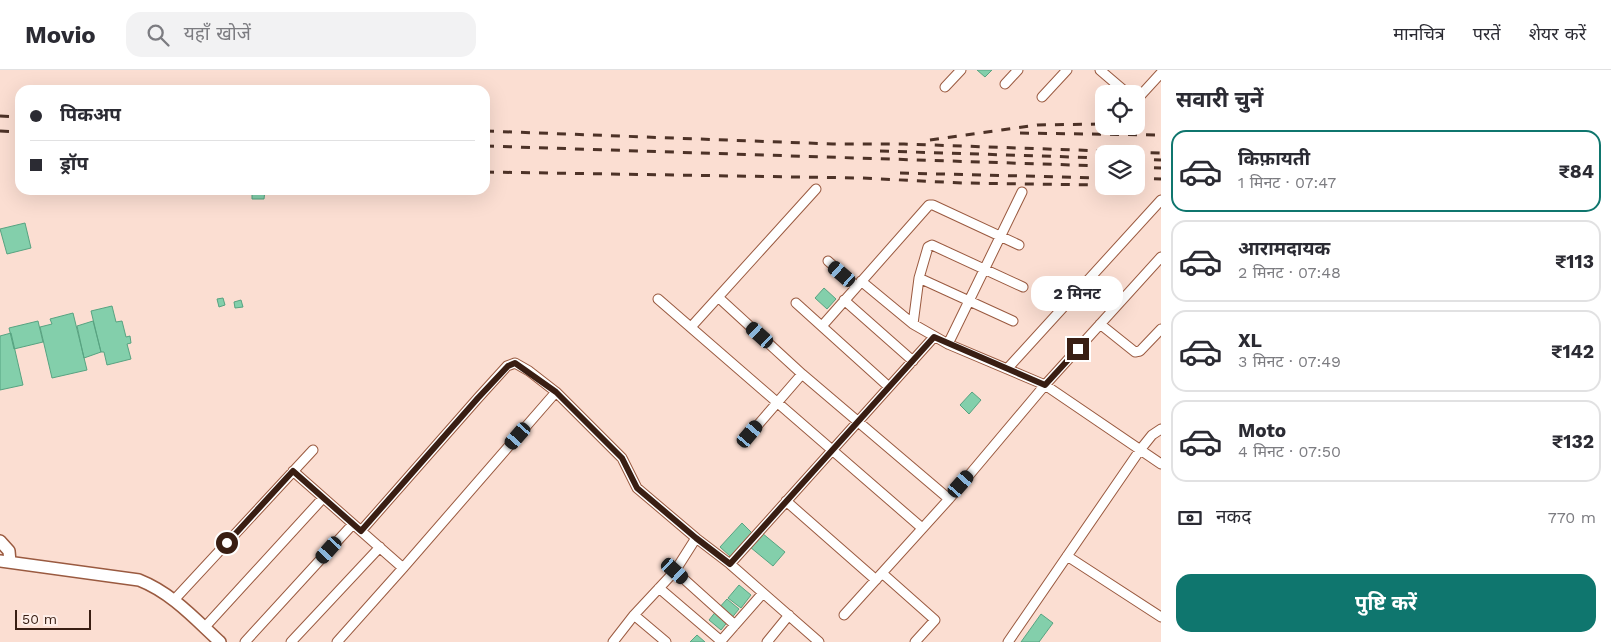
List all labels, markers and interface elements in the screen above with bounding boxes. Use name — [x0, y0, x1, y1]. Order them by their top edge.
search box — [126, 12, 476, 57]
text: Movio — [25, 21, 96, 49]
icon: search — [144, 21, 172, 49]
text: यहाँ खोजें — [184, 22, 251, 45]
text: मानचित्र — [1393, 23, 1445, 44]
text: परतें — [1473, 23, 1501, 44]
text: शेयर करें — [1529, 23, 1586, 44]
map controls — [1095, 85, 1145, 195]
button: locate — [1095, 85, 1145, 135]
text: सवारी चुनें — [1176, 87, 1263, 112]
text: पिकअप — [60, 103, 121, 126]
button: layers — [1095, 145, 1145, 195]
text: किफ़ायती — [1238, 147, 1310, 170]
icon: car — [1178, 149, 1223, 194]
text: ड्रॉप — [60, 152, 88, 175]
text: ₹84 — [1558, 160, 1594, 183]
text: 1 मिनट · 07:47 — [1238, 173, 1336, 192]
text: आरामदायक — [1238, 237, 1330, 260]
icon: car — [1178, 239, 1223, 284]
text: ₹113 — [1555, 250, 1594, 273]
car — [825, 258, 858, 290]
text: 2 मिनट · 07:48 — [1238, 263, 1341, 282]
callout: 2 मिनट — [1032, 276, 1124, 312]
text: 2 मिनट — [1053, 284, 1101, 303]
car — [743, 319, 776, 351]
icon: car — [1178, 329, 1223, 374]
text: XL — [1238, 329, 1262, 352]
route end — [1067, 338, 1089, 360]
text: ₹142 — [1551, 340, 1594, 363]
text: 3 मिनट · 07:49 — [1238, 352, 1341, 371]
car — [734, 418, 765, 450]
icon: car — [1178, 419, 1223, 464]
text: Moto — [1238, 419, 1286, 442]
car — [502, 420, 533, 452]
text: ₹132 — [1552, 430, 1594, 453]
text: 4 मिनट · 07:50 — [1238, 442, 1341, 461]
car — [945, 468, 976, 500]
icon: cash — [1176, 504, 1204, 532]
text: नकद — [1216, 505, 1251, 528]
text: 770 m — [1548, 508, 1596, 527]
route start — [216, 532, 238, 554]
car — [313, 534, 344, 566]
car — [658, 555, 691, 587]
button: पुष्टि करें — [1176, 574, 1596, 632]
scale bar — [15, 607, 91, 630]
text: 50 m — [22, 611, 57, 627]

